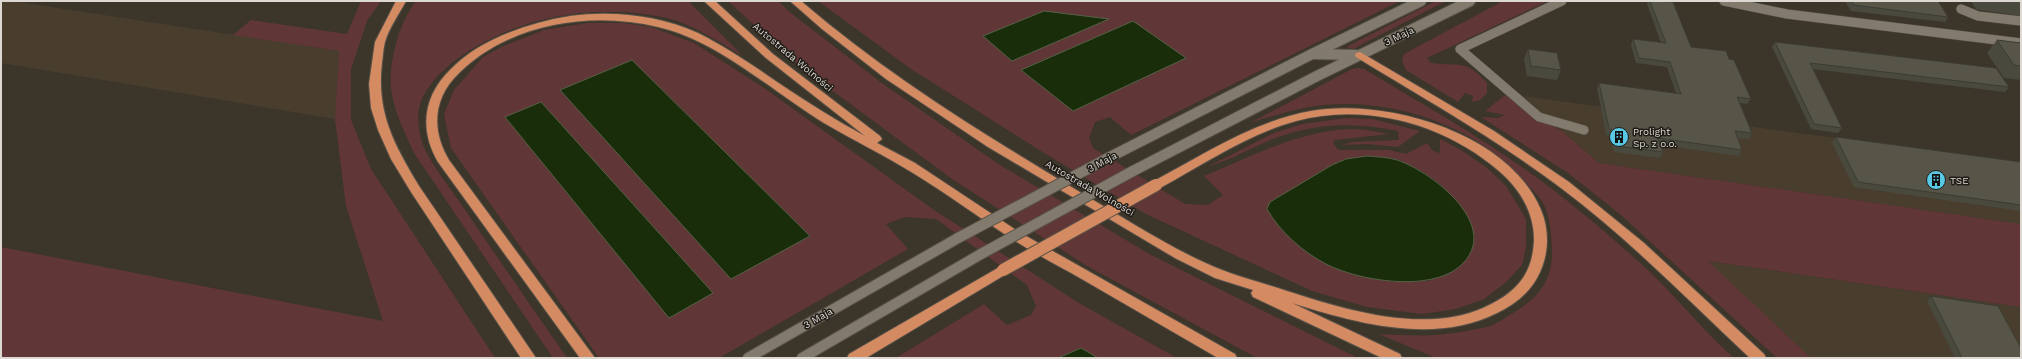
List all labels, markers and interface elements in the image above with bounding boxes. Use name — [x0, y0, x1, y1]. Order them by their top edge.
street label: Autostrada Wolności — [751, 20, 835, 94]
street label: 3 Maja — [1382, 24, 1416, 48]
building icon: Prolight Sp. z o.o. — [1608, 126, 1630, 148]
place label: Prolight Sp. z o.o. — [1633, 126, 1677, 149]
street label: 3 Maja — [1085, 150, 1119, 174]
street label: Autostrada Wolności — [1044, 158, 1136, 218]
building icon: TSE — [1925, 169, 1947, 191]
place label: TSE — [1950, 175, 1969, 186]
street label: 3 Maja — [802, 305, 835, 331]

